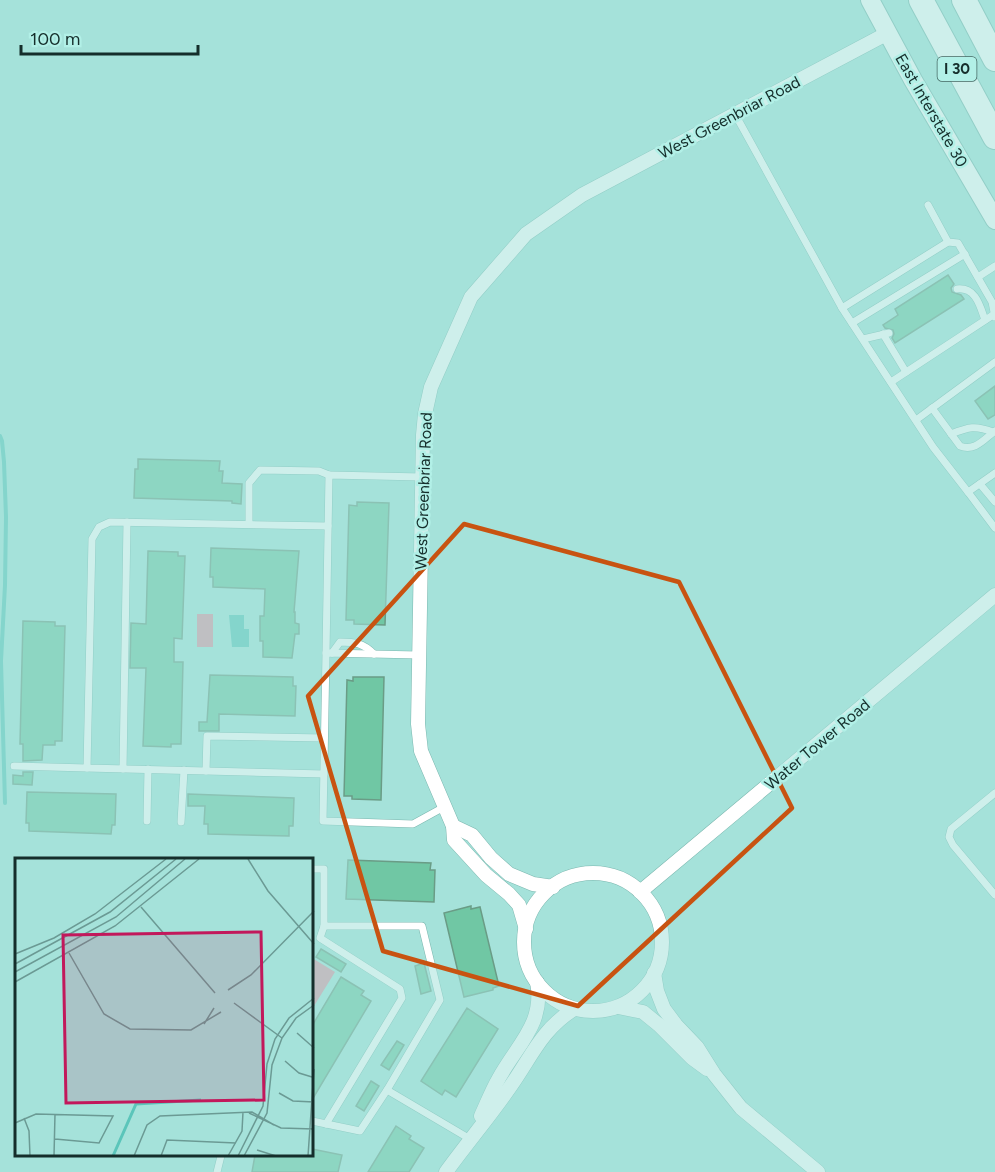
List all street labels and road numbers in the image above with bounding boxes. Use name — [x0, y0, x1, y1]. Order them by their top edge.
street label: East Interstate 30 — [891, 50, 972, 170]
road number: I 30 — [938, 57, 976, 81]
street label: West Greenbriar Road — [655, 72, 803, 163]
street label: West Greenbriar Road — [411, 412, 436, 570]
street label: Water Tower Road — [761, 695, 874, 794]

